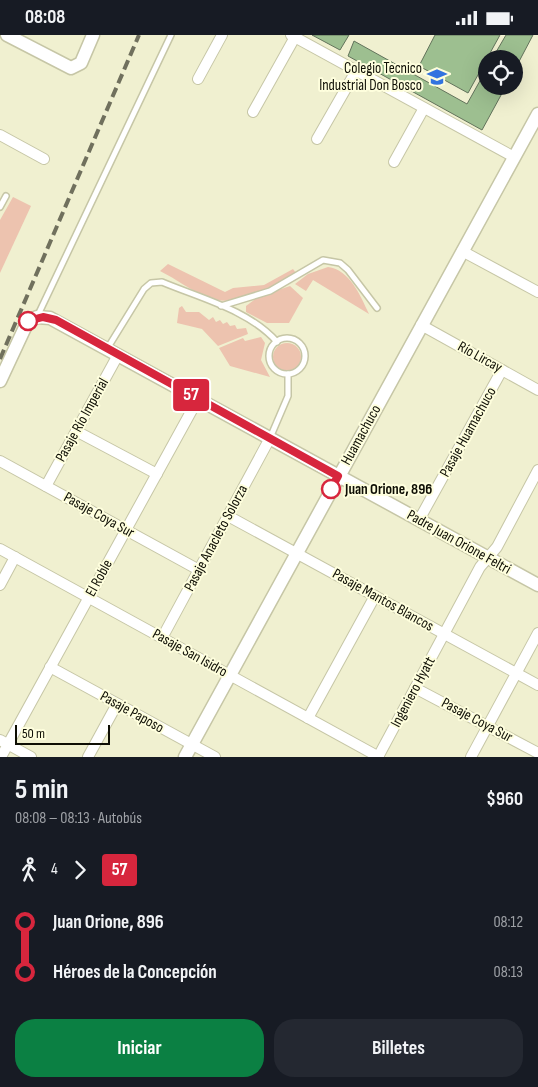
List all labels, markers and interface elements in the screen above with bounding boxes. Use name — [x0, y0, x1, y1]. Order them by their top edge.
text: 08:08 — [25, 6, 65, 29]
map controls — [478, 50, 523, 95]
button: locate — [478, 50, 523, 95]
place label: Colegio Tecnico Industrial Don Bosco — [319, 59, 422, 95]
school or university icon: Colegio Tecnico Industrial Don Bosco — [426, 66, 448, 88]
unlabelled marker — [18, 311, 38, 331]
street label: Río Lircay — [454, 337, 506, 377]
street label: Pasaje Río Imperial — [51, 375, 113, 465]
line badge: 57 — [168, 379, 214, 411]
text: 57 — [183, 384, 199, 405]
street label: Pasaje Huamachuco — [435, 384, 501, 480]
street label: Huamachuco — [337, 402, 385, 468]
marker: Juan Orione, 896 — [321, 479, 341, 499]
place label: Juan Orione, 896 — [344, 480, 432, 499]
street label: Pasaje Anacleto Solorza — [180, 481, 252, 595]
street label: Pasaje Coya Sur — [60, 488, 138, 543]
street label: Padre Juan Orione Feltri — [404, 506, 515, 579]
street label: El Roble — [81, 556, 117, 600]
street label: Pasaje Mantos Blancos — [329, 564, 437, 636]
street label: Pasaje San Isidro — [149, 625, 231, 681]
street label: Ingeniero Hyatt — [386, 653, 440, 731]
street label: Pasaje Paposo — [97, 687, 167, 737]
street label: Pasaje Coya Sur — [438, 693, 517, 747]
scale bar — [15, 722, 110, 745]
text: 50 m — [22, 725, 45, 742]
text: 5 min — [15, 773, 68, 806]
text: $960 — [486, 788, 523, 811]
text: 08:08 – 08:13 · Autobús — [15, 809, 142, 828]
icon: walk — [15, 856, 43, 884]
icon: forward — [66, 856, 94, 884]
text: 57 — [112, 859, 127, 880]
text: 4 — [51, 860, 58, 879]
text: Juan Orione, 896 — [53, 911, 164, 934]
text: 08:12 — [493, 913, 523, 932]
text: Héroes de la Concepción — [53, 961, 217, 984]
text: 08:13 — [494, 963, 523, 982]
button: Iniciar — [15, 1019, 264, 1077]
button: Billetes — [274, 1019, 523, 1077]

